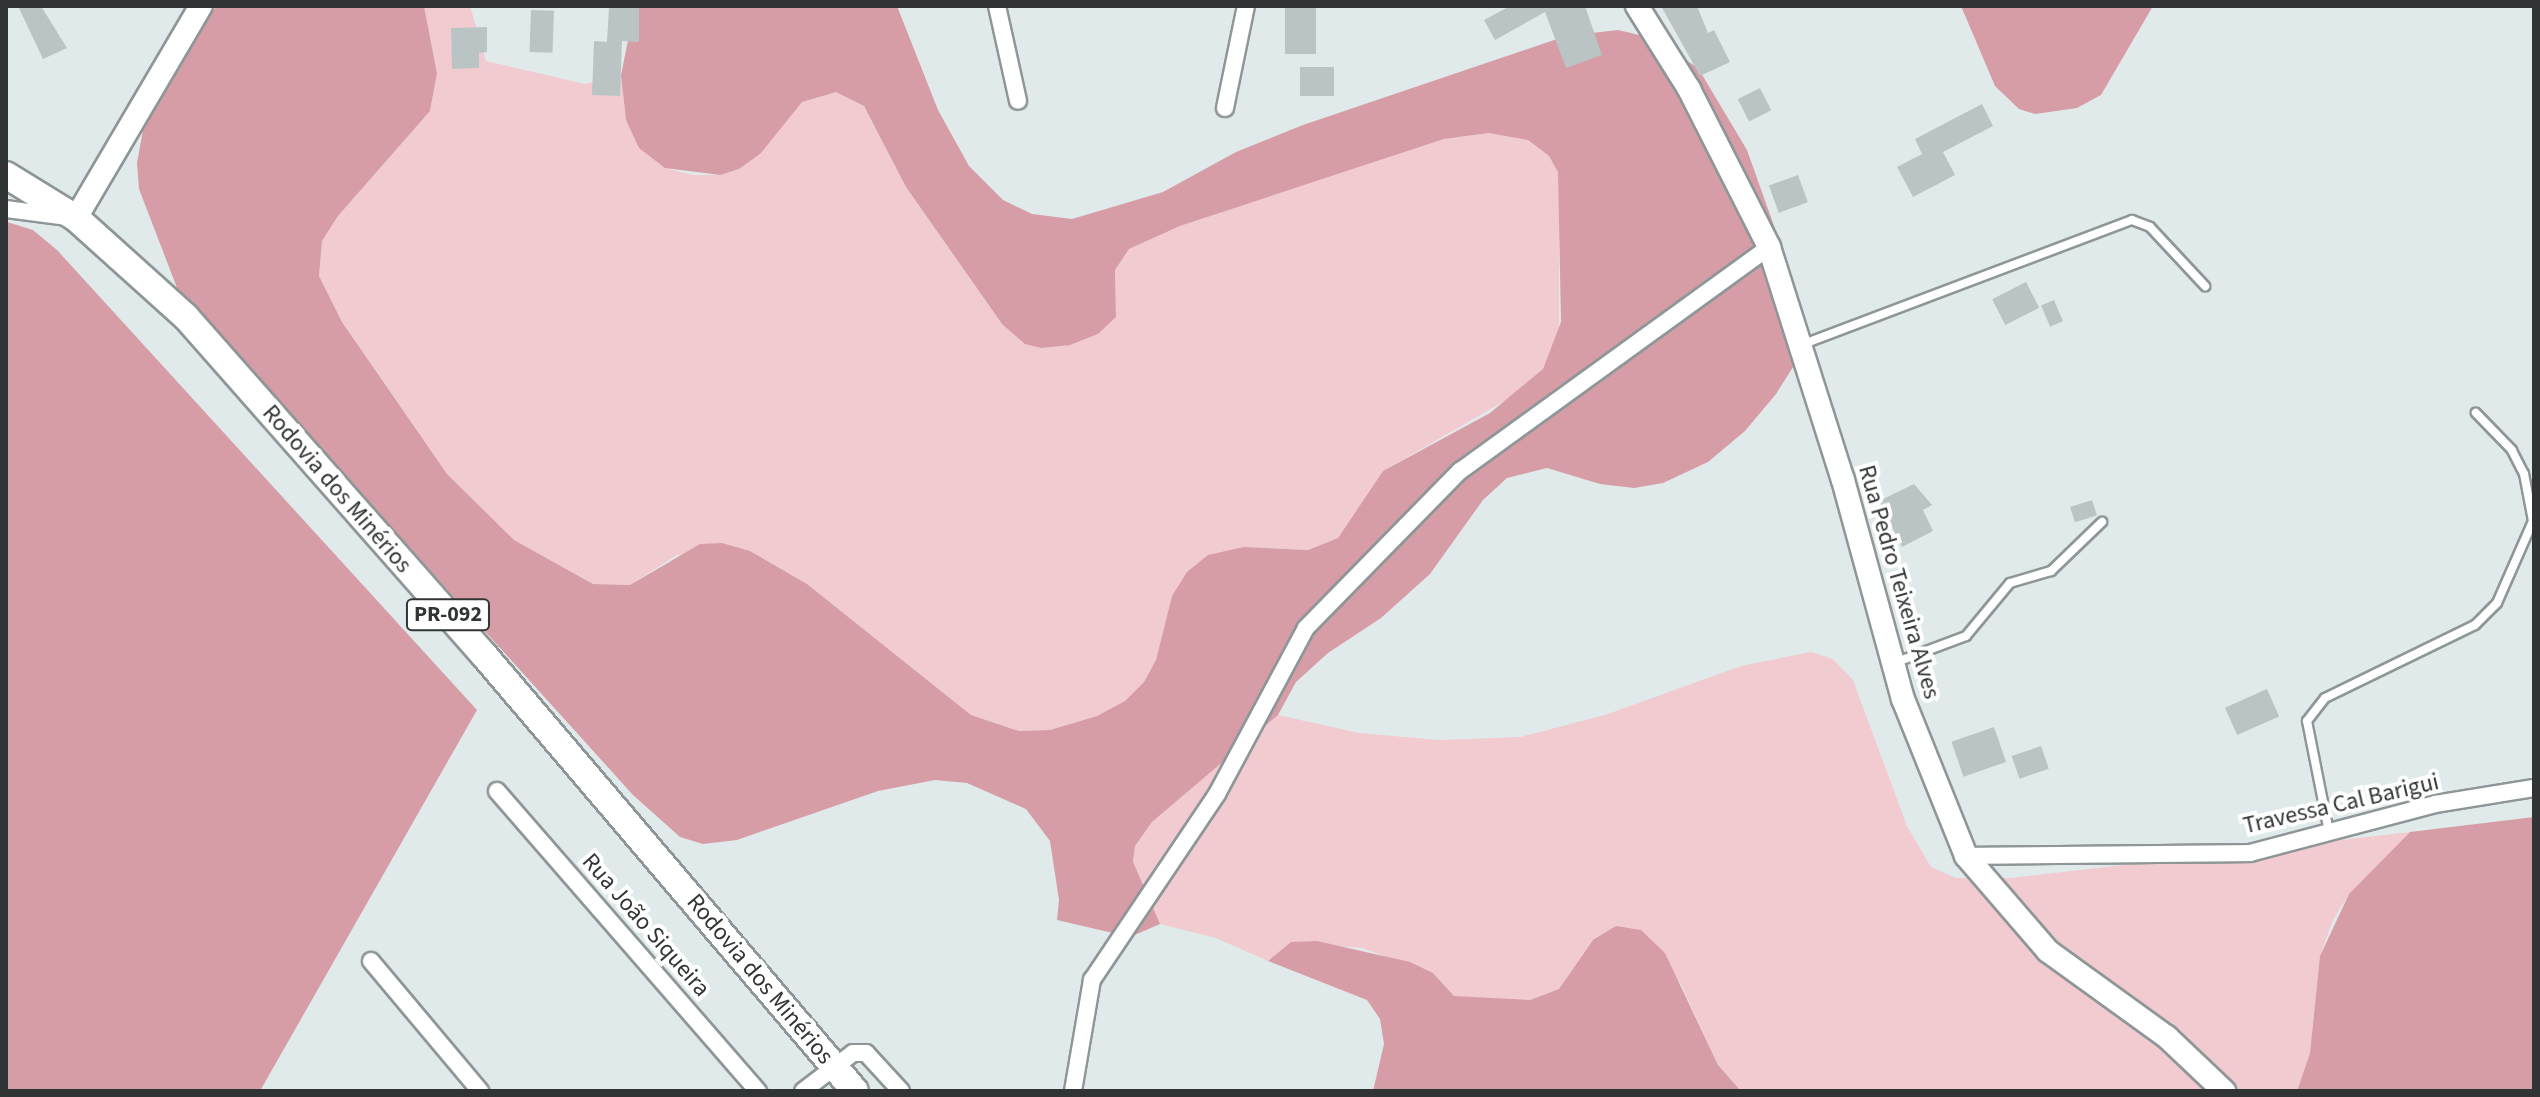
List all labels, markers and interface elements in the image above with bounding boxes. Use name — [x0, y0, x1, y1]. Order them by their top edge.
street label: Rodovia dos Minérios — [256, 399, 418, 579]
street label: Rua Pedro Teixeira Alves — [1852, 462, 1946, 702]
road number: PR-092 — [404, 597, 492, 633]
street label: Travessa Cal Barigui — [2240, 767, 2442, 841]
street label: Rua João Siqueira — [576, 847, 716, 1003]
street label: Rodovia dos Minérios — [680, 888, 840, 1070]

